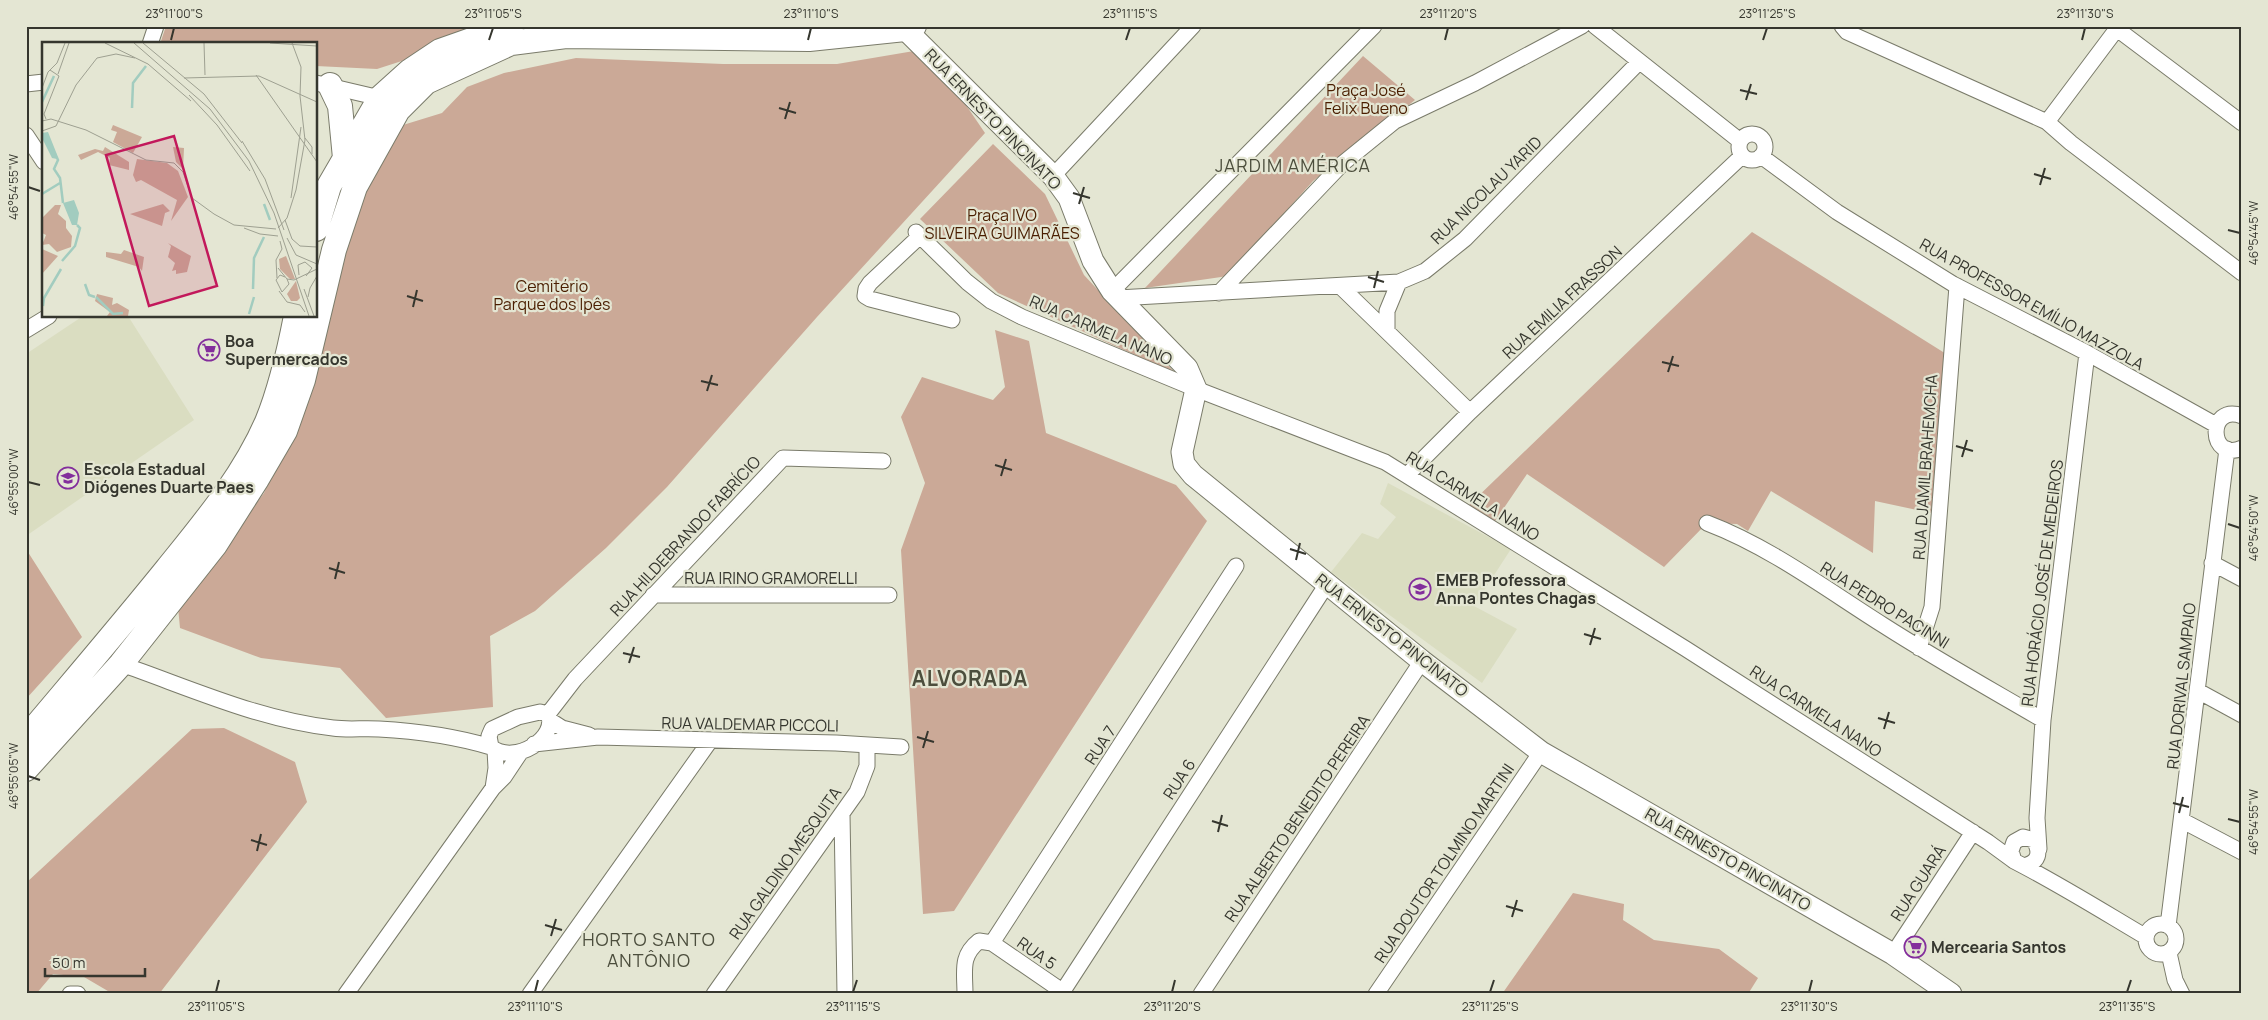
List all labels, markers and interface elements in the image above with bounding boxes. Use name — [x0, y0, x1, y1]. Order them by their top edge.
text: 23°11'00"S — [145, 5, 203, 22]
text: 23°11'05"S — [464, 5, 522, 22]
text: 23°11'10"S — [784, 5, 838, 22]
text: 23°11'15"S — [1103, 5, 1157, 22]
text: 23°11'20"S — [1419, 5, 1477, 22]
text: 23°11'25"S — [1739, 5, 1795, 22]
text: 23°11'30"S — [2057, 5, 2113, 22]
inset map — [42, 42, 318, 318]
street label: RUA ERNESTO PINCINATO — [920, 44, 1067, 195]
park label: Praça José Felix Bueno — [1324, 79, 1408, 119]
street label: RUA NICOLAU YARID — [1426, 131, 1547, 249]
text: 46°54'55"W — [5, 153, 22, 220]
district label: JARDIM AMÉRICA — [1215, 153, 1371, 177]
text: 46°54'45"W — [2245, 200, 2262, 265]
park label: Praça IVO SILVEIRA GUIMARÃES — [924, 204, 1080, 244]
street label: RUA PROFESSOR EMÍLIO MAZZOLA — [1916, 233, 2148, 375]
street label: RUA EMILIA FRASSON — [1497, 241, 1627, 363]
park label: Cemitério Parque dos Ipês — [494, 275, 610, 315]
street label: RUA CARMELA NANO — [1026, 290, 1176, 370]
place label: Boa Supermercados — [225, 330, 348, 370]
supermarket icon: Boa Supermercados — [197, 338, 221, 362]
street label: RUA DJAMIL BRAHEMCHA — [1908, 373, 1942, 561]
street label: RUA CARMELA NANO — [1402, 446, 1544, 546]
text: 46°55'00"W — [5, 448, 22, 515]
street label: RUA HILDEBRANDO FABRÍCIO — [605, 451, 766, 621]
place label: Escola Estadual Diógenes Duarte Paes — [84, 458, 254, 498]
street label: RUA HORÁCIO JOSÉ DE MEDEIROS — [2016, 458, 2068, 708]
school or university icon: Escola Estadual Diógenes Duarte Paes — [56, 466, 80, 490]
text: 46°54'50"W — [2245, 494, 2262, 561]
street label: RUA PEDRO PACINNI — [1816, 556, 1954, 654]
street label: RUA IRINO GRAMORELLI — [684, 567, 858, 589]
street label: RUA ERNESTO PINCINATO — [1311, 568, 1473, 702]
place label: EMEB Professora Anna Pontes Chagas — [1436, 569, 1596, 609]
school or university icon: EMEB Professora Anna Pontes Chagas — [1408, 577, 1432, 601]
street label: RUA DORIVAL SAMPAIO — [2161, 601, 2201, 770]
street label: RUA CARMELA NANO — [1746, 660, 1887, 762]
district label: ALVORADA — [912, 664, 1028, 692]
street label: RUA ALBERTO BENEDITO PEREIRA — [1219, 710, 1375, 926]
street label: RUA VALDEMAR PICCOLI — [661, 711, 839, 737]
street label: RUA 7 — [1079, 721, 1121, 769]
text: 46°55'05"W — [5, 742, 22, 809]
street label: RUA 6 — [1158, 755, 1200, 803]
street label: RUA DOUTOR TOLMINO MARTINI — [1369, 759, 1519, 967]
street label: RUA GALDINO MESQUITA — [724, 782, 846, 944]
text: 46°54'55"W — [2245, 788, 2262, 855]
street label: RUA ERNESTO PINCINATO — [1641, 802, 1815, 916]
street label: RUA GUARÁ — [1885, 841, 1951, 925]
district label: HORTO SANTO ANTÔNIO — [582, 927, 716, 972]
street label: RUA 5 — [1013, 932, 1061, 974]
supermarket icon: Mercearia Santos — [1903, 935, 1927, 959]
place label: Mercearia Santos — [1931, 936, 2066, 958]
scale bar — [45, 945, 145, 977]
text: 50 m — [52, 952, 86, 973]
text: 23°11'05"S — [187, 998, 245, 1015]
text: 23°11'10"S — [508, 998, 562, 1015]
text: 23°11'15"S — [826, 998, 880, 1015]
text: 23°11'20"S — [1143, 998, 1201, 1015]
text: 23°11'25"S — [1462, 998, 1518, 1015]
text: 23°11'30"S — [1781, 998, 1837, 1015]
text: 23°11'35"S — [2099, 998, 2155, 1015]

